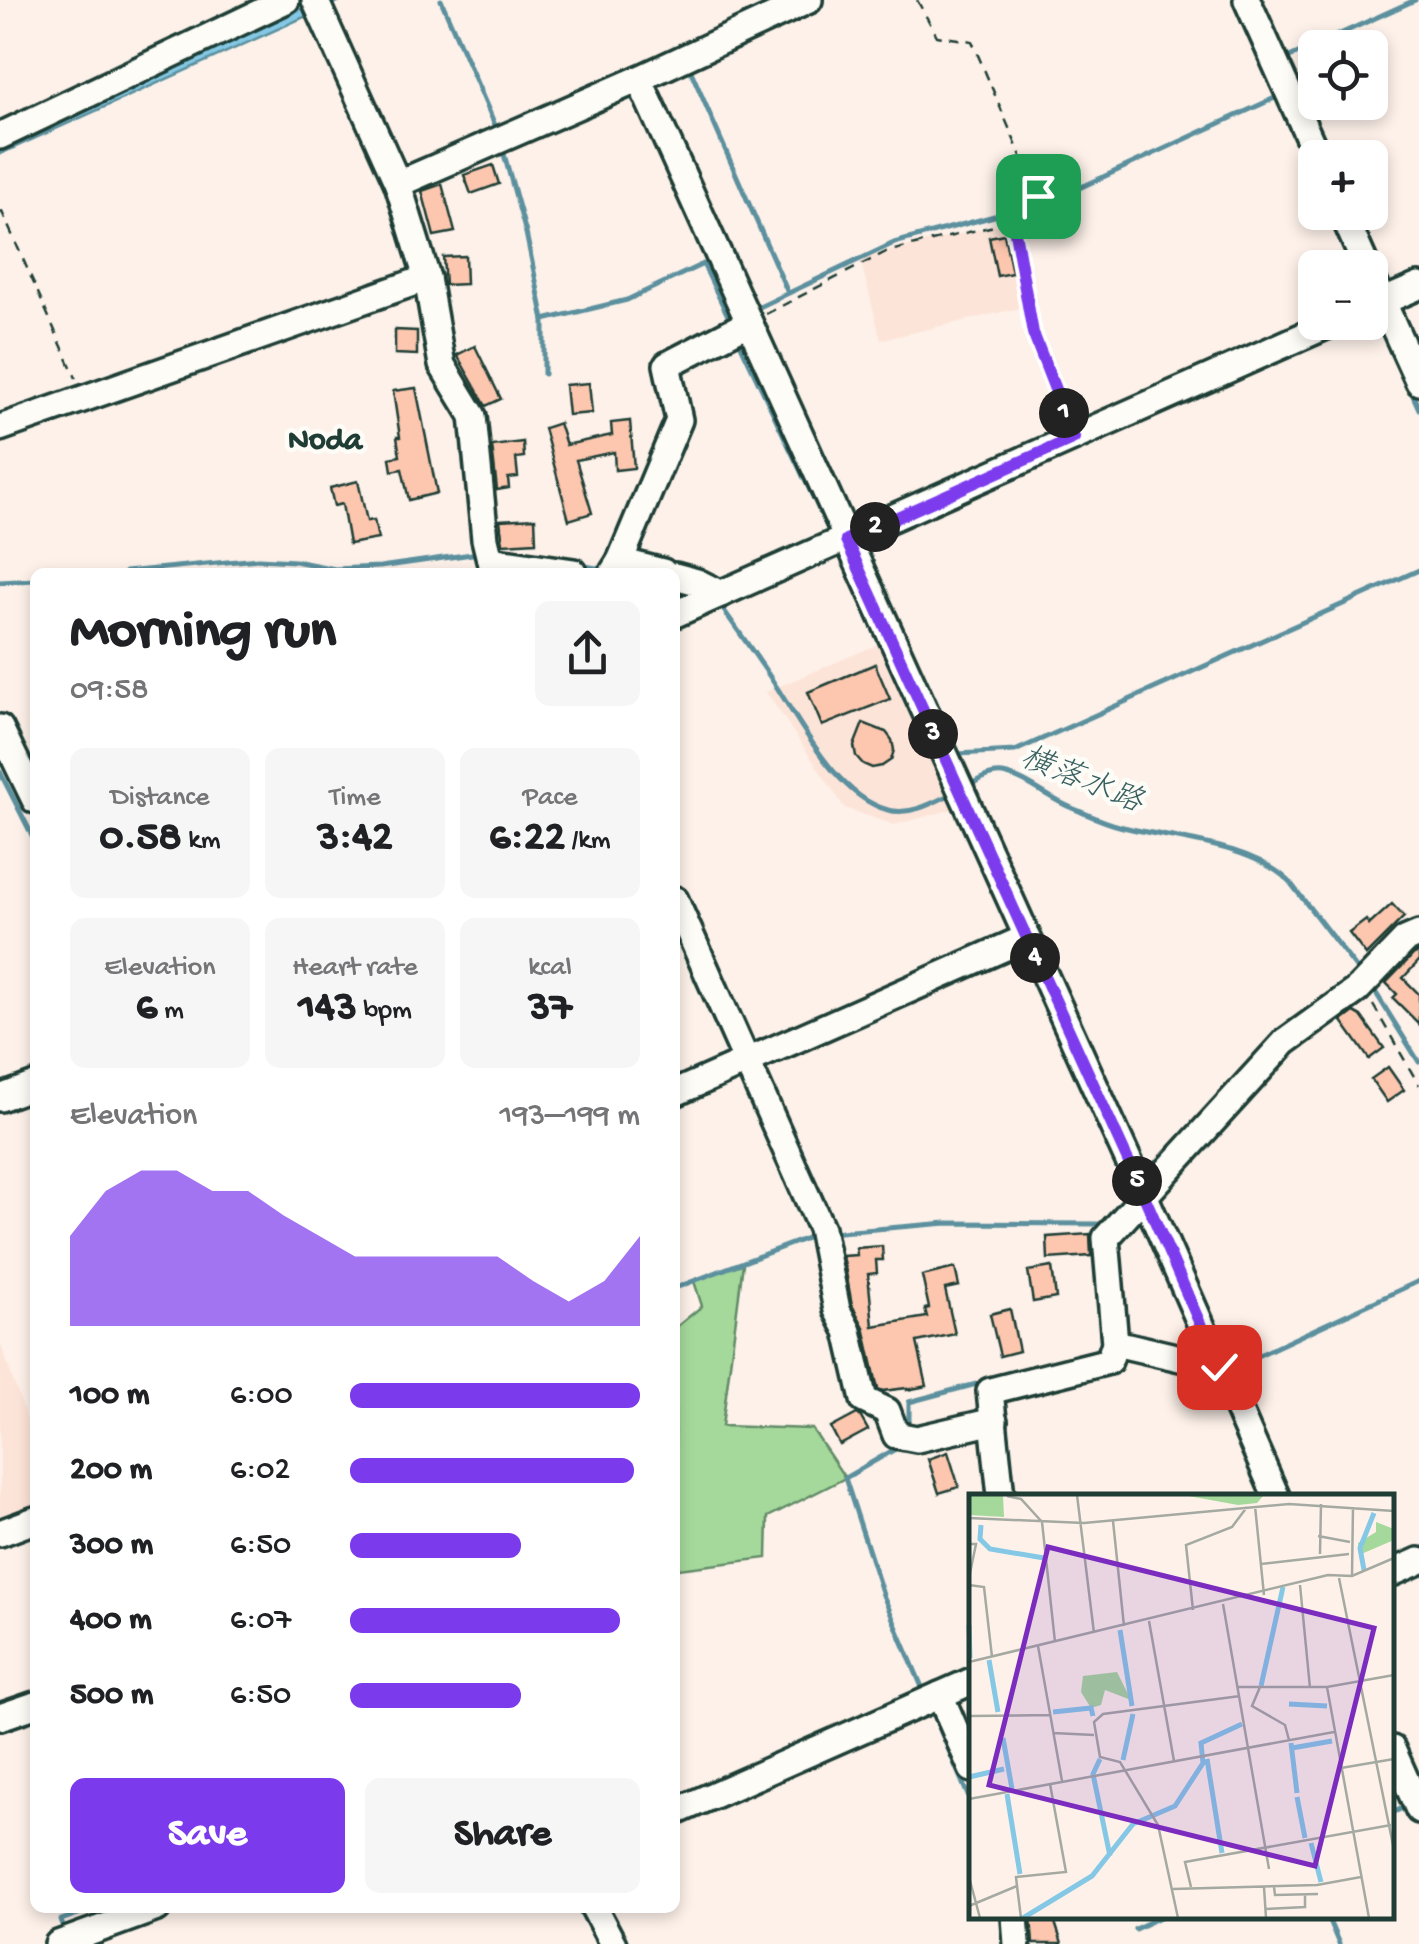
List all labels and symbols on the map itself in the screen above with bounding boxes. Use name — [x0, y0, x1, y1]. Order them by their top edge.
pin — [996, 154, 1081, 239]
pin: 1 — [1039, 388, 1089, 438]
district label: Noda — [288, 423, 364, 461]
pin: 2 — [850, 502, 900, 552]
pin: 3 — [908, 709, 958, 759]
water label: 横落水路 — [1015, 739, 1150, 824]
pin: 4 — [1010, 933, 1060, 983]
pin: 5 — [1112, 1156, 1162, 1206]
pin — [1177, 1325, 1262, 1410]
inset map — [969, 1494, 1394, 1919]

